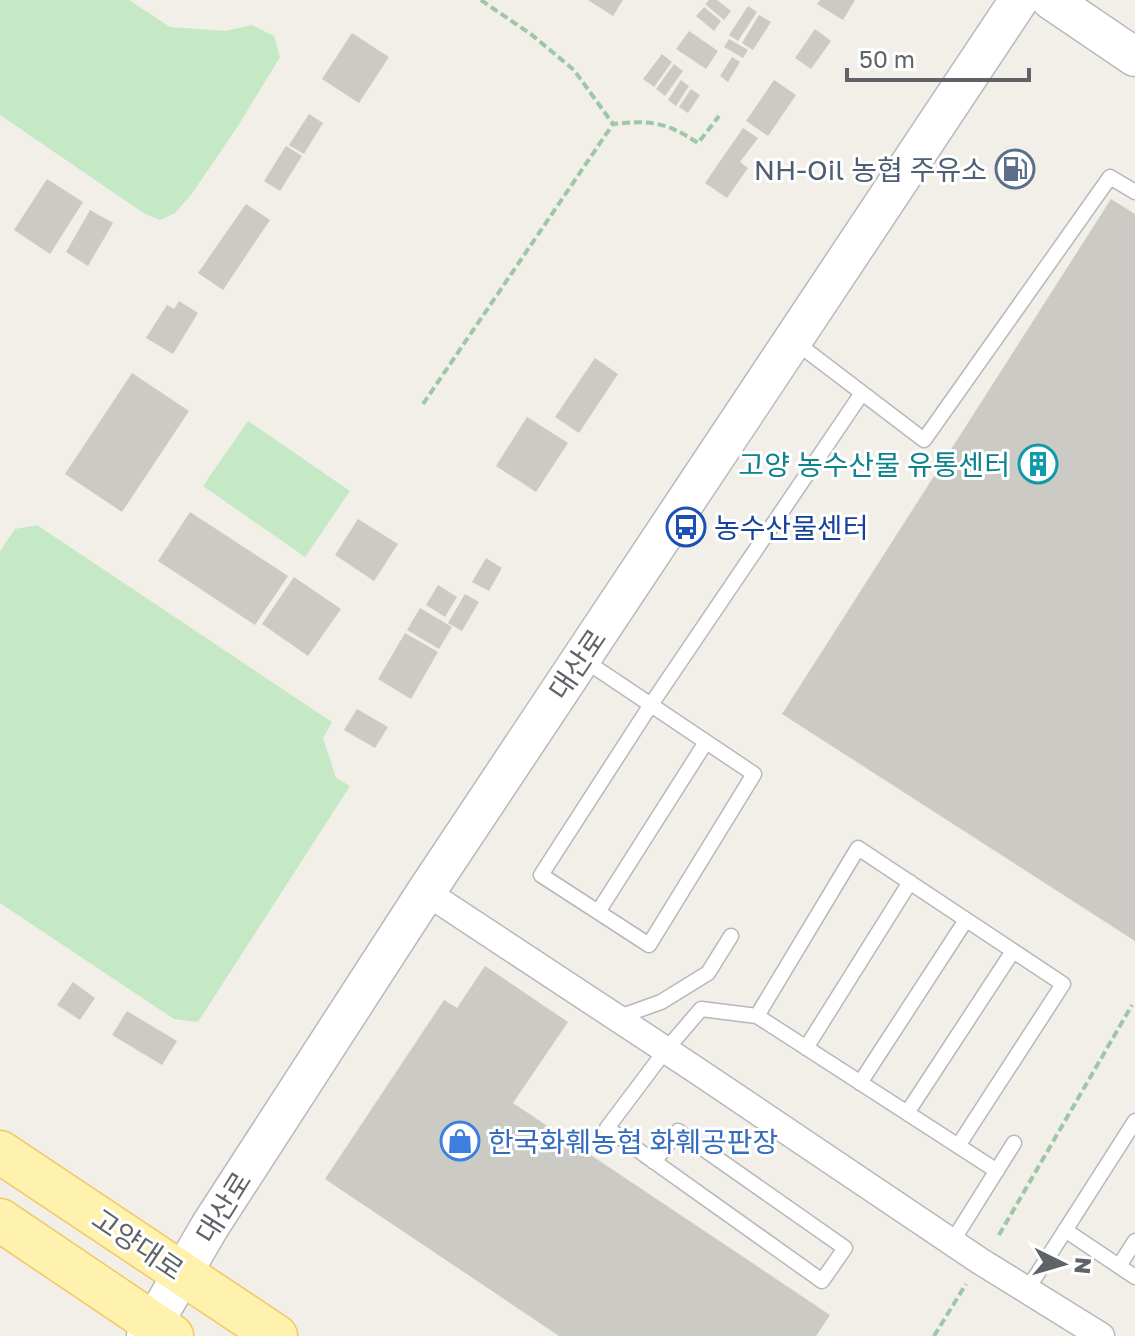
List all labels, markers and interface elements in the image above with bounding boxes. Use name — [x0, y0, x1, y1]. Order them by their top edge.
scale bar — [847, 32, 1029, 82]
text: 50 m — [859, 44, 915, 73]
fuel station icon: NH-Oil 농협 주유소 — [994, 148, 1036, 190]
place label: NH-Oil 농협 주유소 — [754, 153, 987, 186]
building icon: 고양 농수산물 유통센터 — [1017, 443, 1059, 485]
place label: 고양 농수산물 유통센터 — [738, 448, 1010, 481]
bus stop icon: 농수산물센터 — [665, 506, 707, 548]
place label: 농수산물센터 — [714, 511, 869, 544]
street label: 대산로 — [542, 623, 612, 705]
shop icon: 한국화훼농협 화훼공판장 — [439, 1120, 481, 1162]
place label: 한국화훼농협 화훼공판장 — [488, 1125, 778, 1158]
street label: 대산로 — [189, 1165, 257, 1249]
street label: 고양대로 — [86, 1202, 190, 1286]
north arrow — [1023, 1224, 1103, 1304]
text: N — [1069, 1256, 1098, 1275]

